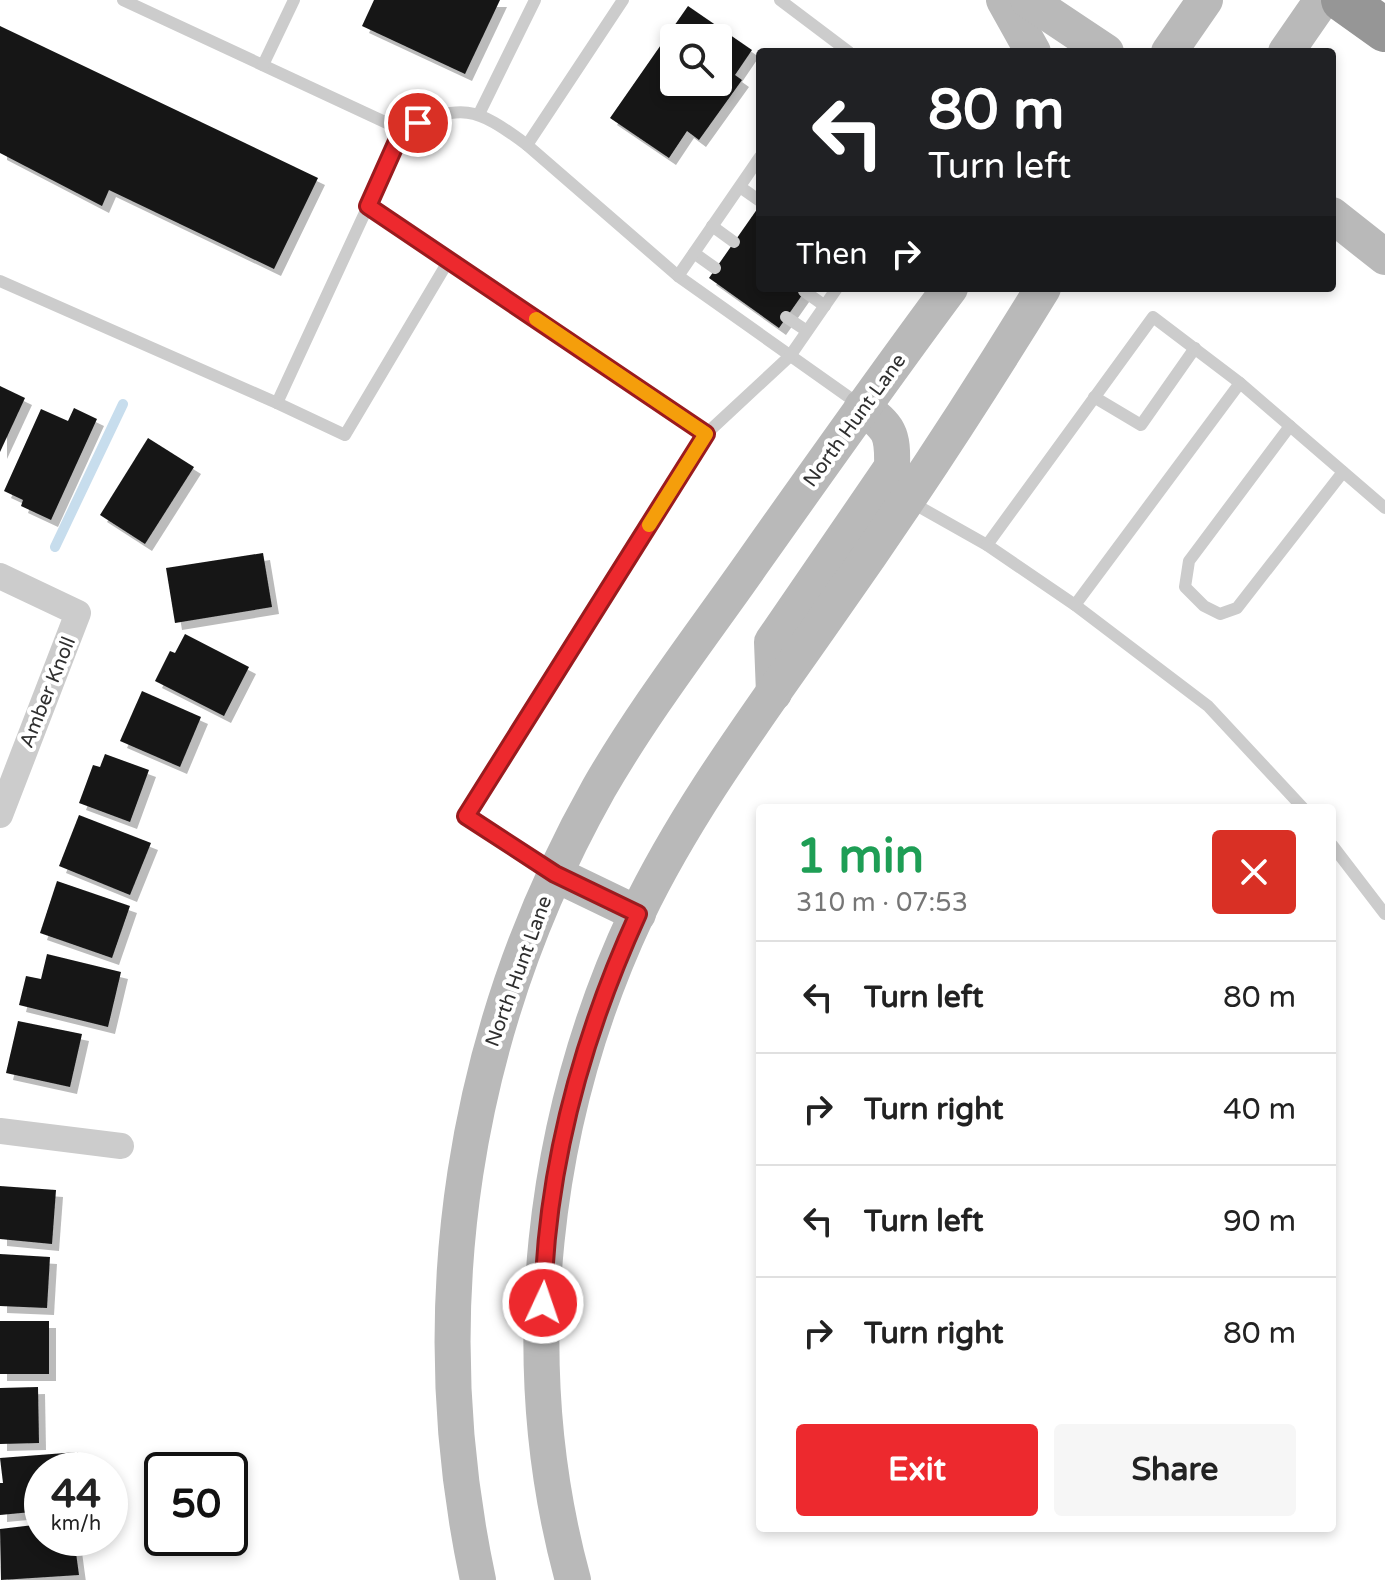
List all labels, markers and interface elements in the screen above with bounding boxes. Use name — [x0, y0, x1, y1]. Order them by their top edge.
map controls — [660, 24, 732, 96]
button: search — [660, 24, 732, 96]
text: 80 m — [928, 77, 1064, 144]
icon: left — [796, 80, 900, 184]
pin — [384, 89, 452, 157]
icon: arrive — [396, 101, 440, 145]
text: Turn left — [928, 145, 1071, 188]
icon: right — [884, 232, 928, 276]
text: Then — [796, 236, 868, 273]
street label: North Hunt Lane — [798, 349, 911, 492]
street label: Amber Knoll — [15, 633, 81, 751]
text: 1 min — [796, 828, 924, 886]
button: close — [1212, 830, 1296, 914]
text: 310 m · 07:53 — [796, 887, 968, 918]
street label: North Hunt Lane — [481, 893, 557, 1050]
icon: left — [796, 975, 840, 1019]
text: Turn left — [864, 979, 983, 1016]
text: 80 m — [1223, 979, 1296, 1016]
icon: right — [796, 1087, 840, 1131]
text: Turn right — [864, 1091, 1004, 1128]
text: 40 m — [1223, 1091, 1296, 1128]
icon: left — [796, 1199, 840, 1243]
text: Turn left — [864, 1203, 983, 1240]
text: 90 m — [1223, 1203, 1296, 1240]
position arrow — [501, 1261, 585, 1345]
icon: right — [796, 1311, 840, 1355]
text: Turn right — [864, 1315, 1004, 1352]
text: 80 m — [1223, 1315, 1296, 1352]
button: Exit — [796, 1424, 1038, 1516]
button: Share — [1054, 1424, 1296, 1516]
speed limit sign: 50 — [144, 1452, 248, 1556]
text: 44 — [51, 1470, 101, 1518]
text: km/h — [51, 1512, 101, 1536]

